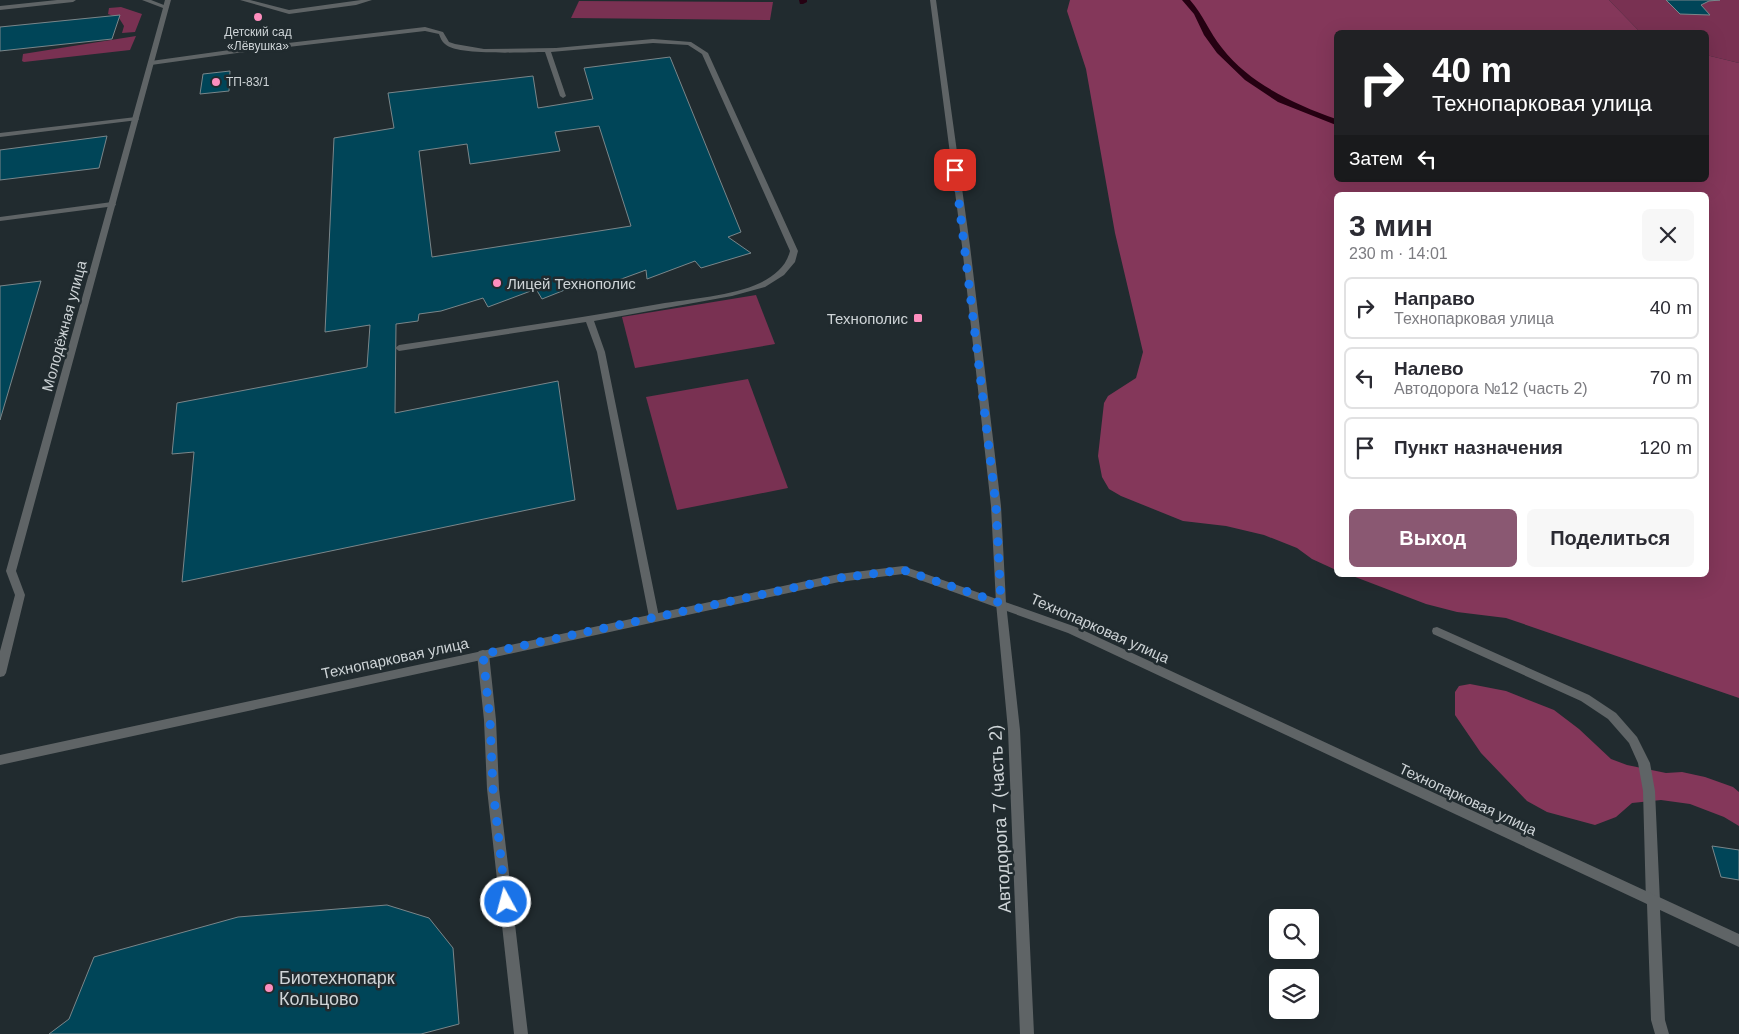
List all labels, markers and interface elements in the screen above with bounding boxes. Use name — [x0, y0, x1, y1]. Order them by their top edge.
marker: Детский сад «Лёвушка» — [252, 11, 264, 23]
place label: Детский сад «Лёвушка» — [224, 25, 292, 53]
icon: right — [1349, 50, 1414, 115]
text: 40 m — [1432, 50, 1512, 89]
place label: ТП-83/1 — [226, 75, 270, 89]
marker: ТП-83/1 — [210, 76, 222, 88]
text: Технопарковая улица — [1432, 91, 1652, 116]
icon: left — [1413, 145, 1441, 173]
text: Затем — [1349, 148, 1403, 169]
pin — [934, 149, 976, 191]
icon: arrive — [941, 156, 969, 184]
text: 3 мин — [1349, 209, 1433, 242]
button: close — [1642, 209, 1694, 261]
text: 230 m · 14:01 — [1349, 245, 1448, 262]
street label: Молодёжная улица — [38, 258, 90, 393]
place label: Лицей Технополис — [507, 275, 636, 292]
marker: Лицей Технополис — [491, 277, 503, 289]
text: Направо — [1394, 288, 1475, 309]
icon: right — [1351, 294, 1379, 322]
text: 40 m — [1650, 297, 1692, 318]
place label: Технополис — [827, 310, 908, 327]
text: Технопарковая улица — [1394, 310, 1554, 327]
marker: Технополис — [912, 312, 924, 324]
text: Налево — [1394, 358, 1464, 379]
icon: left — [1351, 364, 1379, 392]
text: 70 m — [1650, 367, 1692, 388]
text: Автодорога №12 (часть 2) — [1394, 380, 1588, 397]
icon: arrive — [1351, 434, 1379, 462]
text: Пункт назначения — [1394, 437, 1563, 458]
text: 120 m — [1639, 437, 1692, 458]
button: Выход — [1349, 509, 1517, 567]
button: Поделиться — [1527, 509, 1694, 567]
street label: Технопарковая улица — [1028, 590, 1173, 667]
street label: Технопарковая улица — [320, 634, 471, 682]
street label: Автодорога 7 (часть 2) — [985, 724, 1015, 914]
street label: Технопарковая улица — [1396, 760, 1540, 839]
position arrow — [479, 875, 531, 927]
map controls — [1269, 909, 1319, 1019]
button: search — [1269, 909, 1319, 959]
place label: Биотехнопарк Кольцово — [279, 968, 395, 1009]
button: layers — [1269, 969, 1319, 1019]
marker: Биотехнопарк Кольцово — [263, 982, 275, 994]

